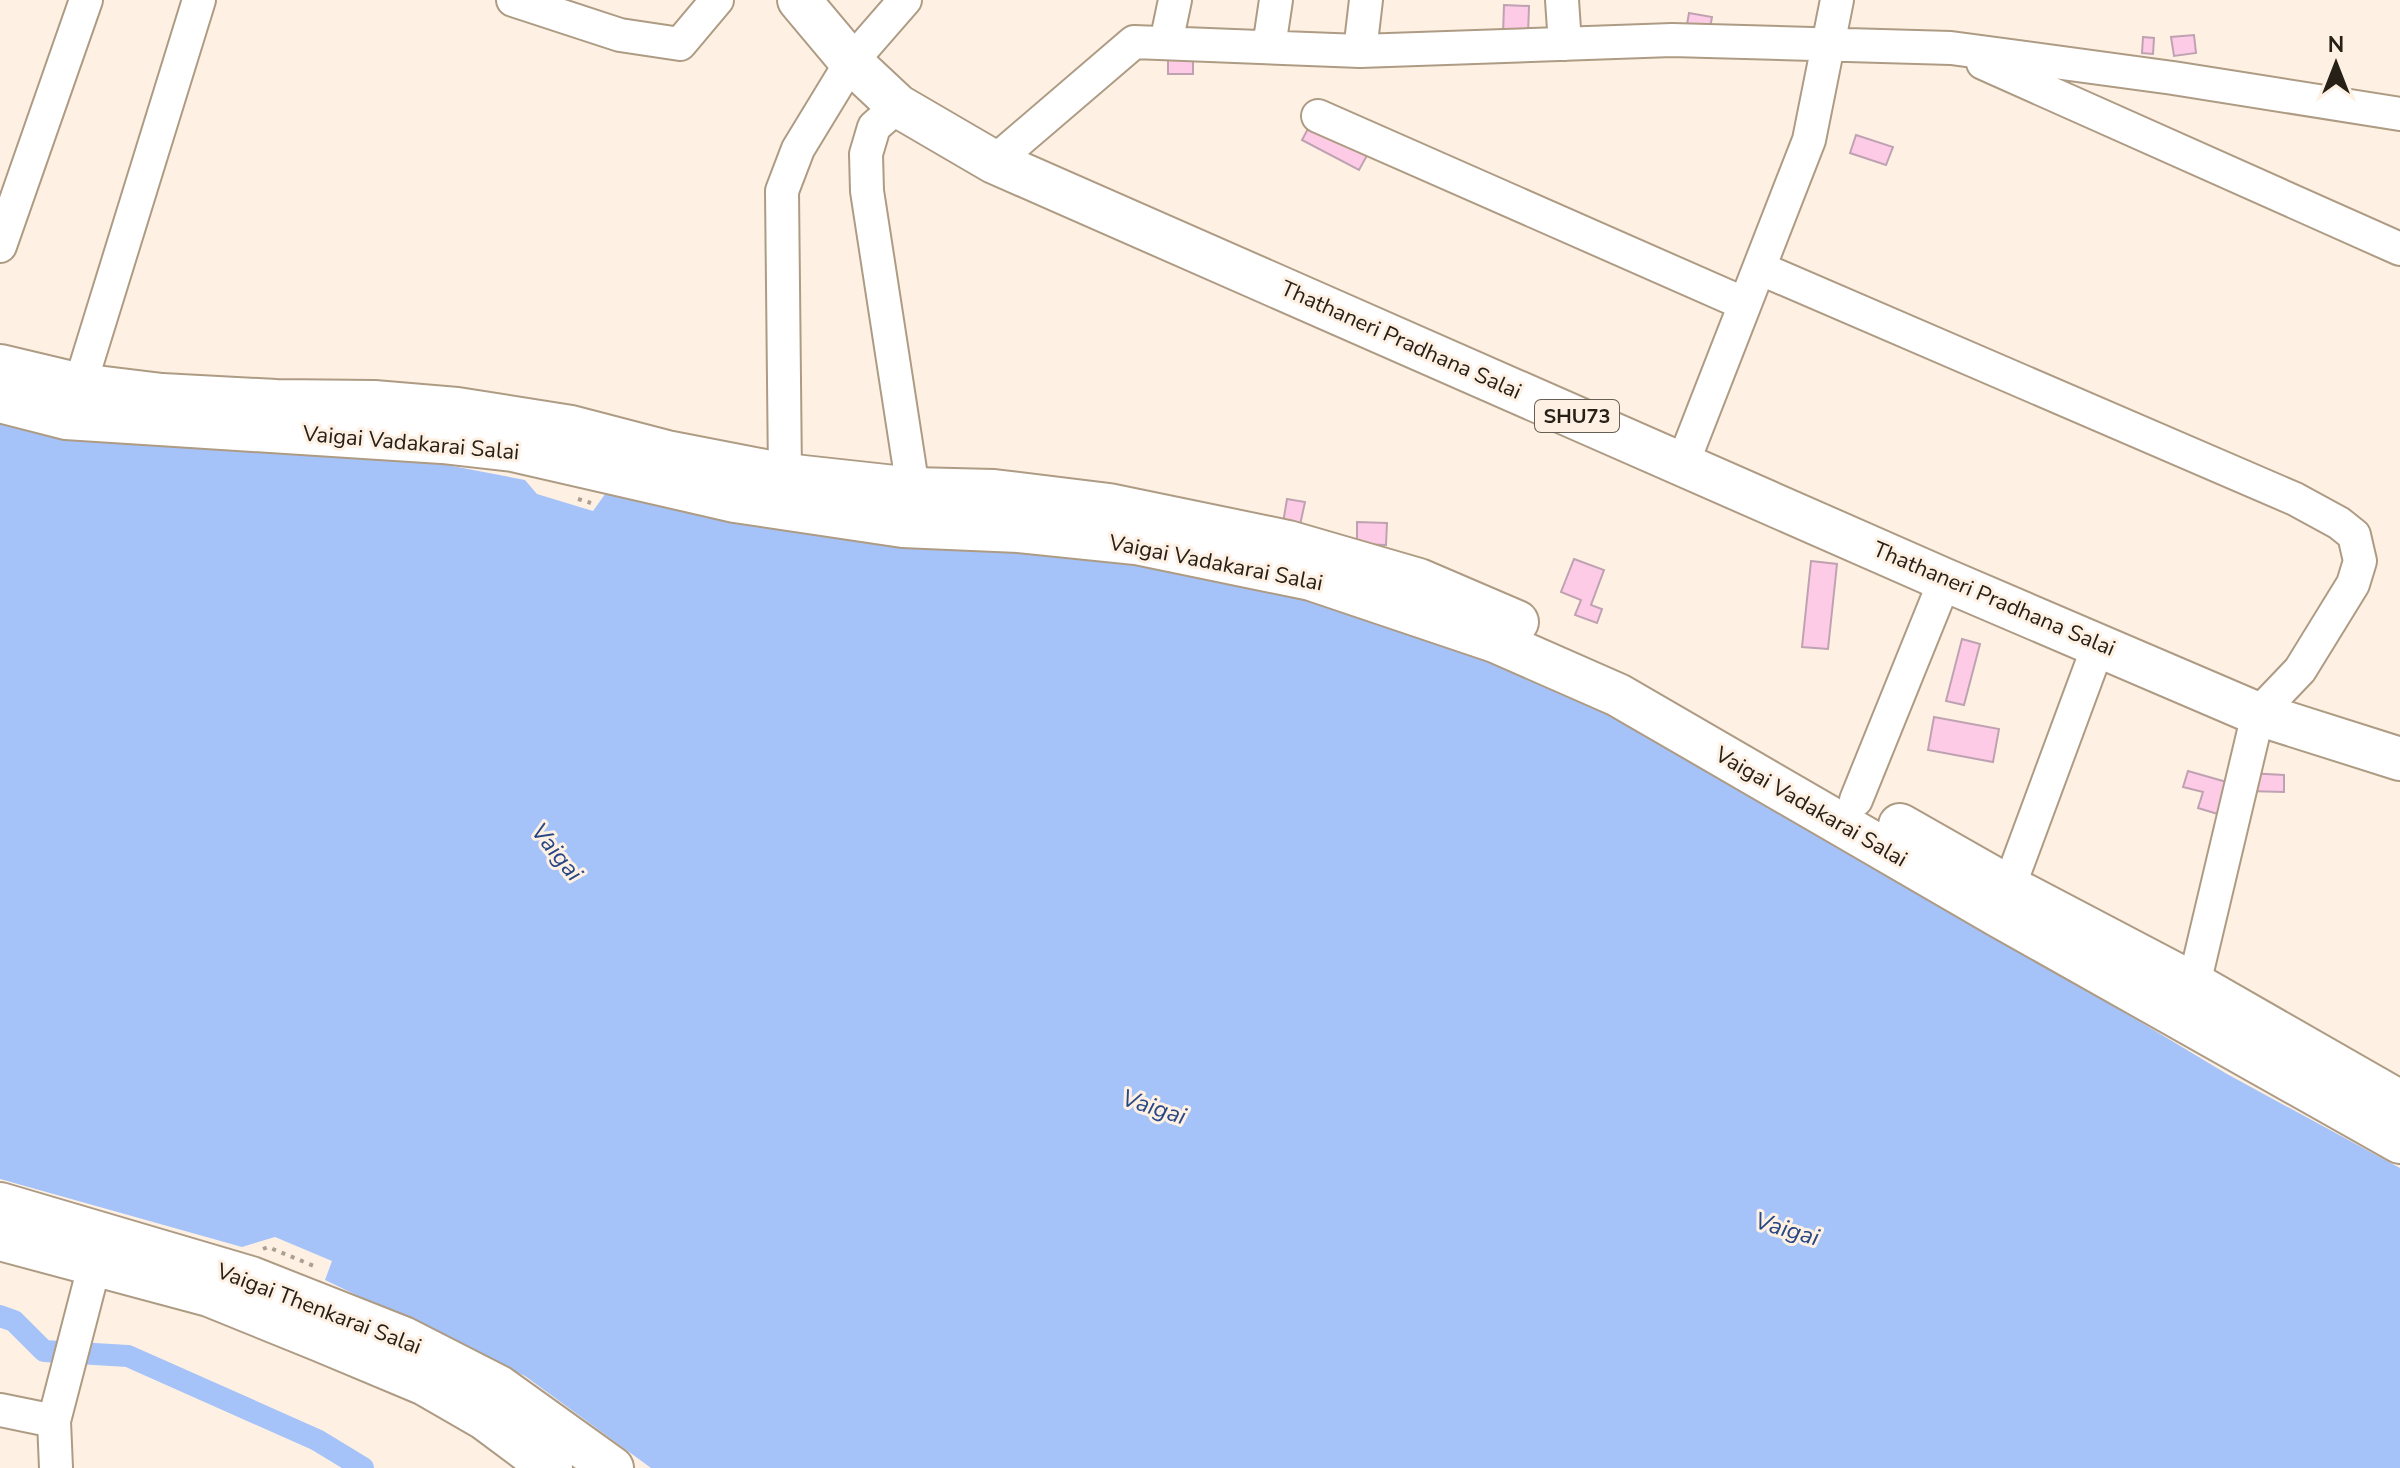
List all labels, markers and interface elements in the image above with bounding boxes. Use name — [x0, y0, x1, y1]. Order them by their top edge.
north arrow — [2296, 24, 2376, 104]
text: N — [2328, 30, 2344, 60]
street label: Thathaneri Pradhana Salai — [1276, 273, 1526, 407]
road number: SHU73 — [1535, 400, 1619, 432]
street label: Vaigai Vadakarai Salai — [301, 419, 521, 467]
street label: Vaigai Vadakarai Salai — [1106, 527, 1325, 598]
street label: Thathaneri Pradhana Salai — [1868, 534, 2120, 664]
street label: Vaigai Vadakarai Salai — [1709, 739, 1913, 874]
water label: Vaigai — [524, 816, 590, 888]
water label: Vaigai — [1118, 1082, 1191, 1133]
water label: Vaigai — [1751, 1205, 1823, 1254]
street label: Vaigai Thenkarai Salai — [211, 1256, 426, 1362]

